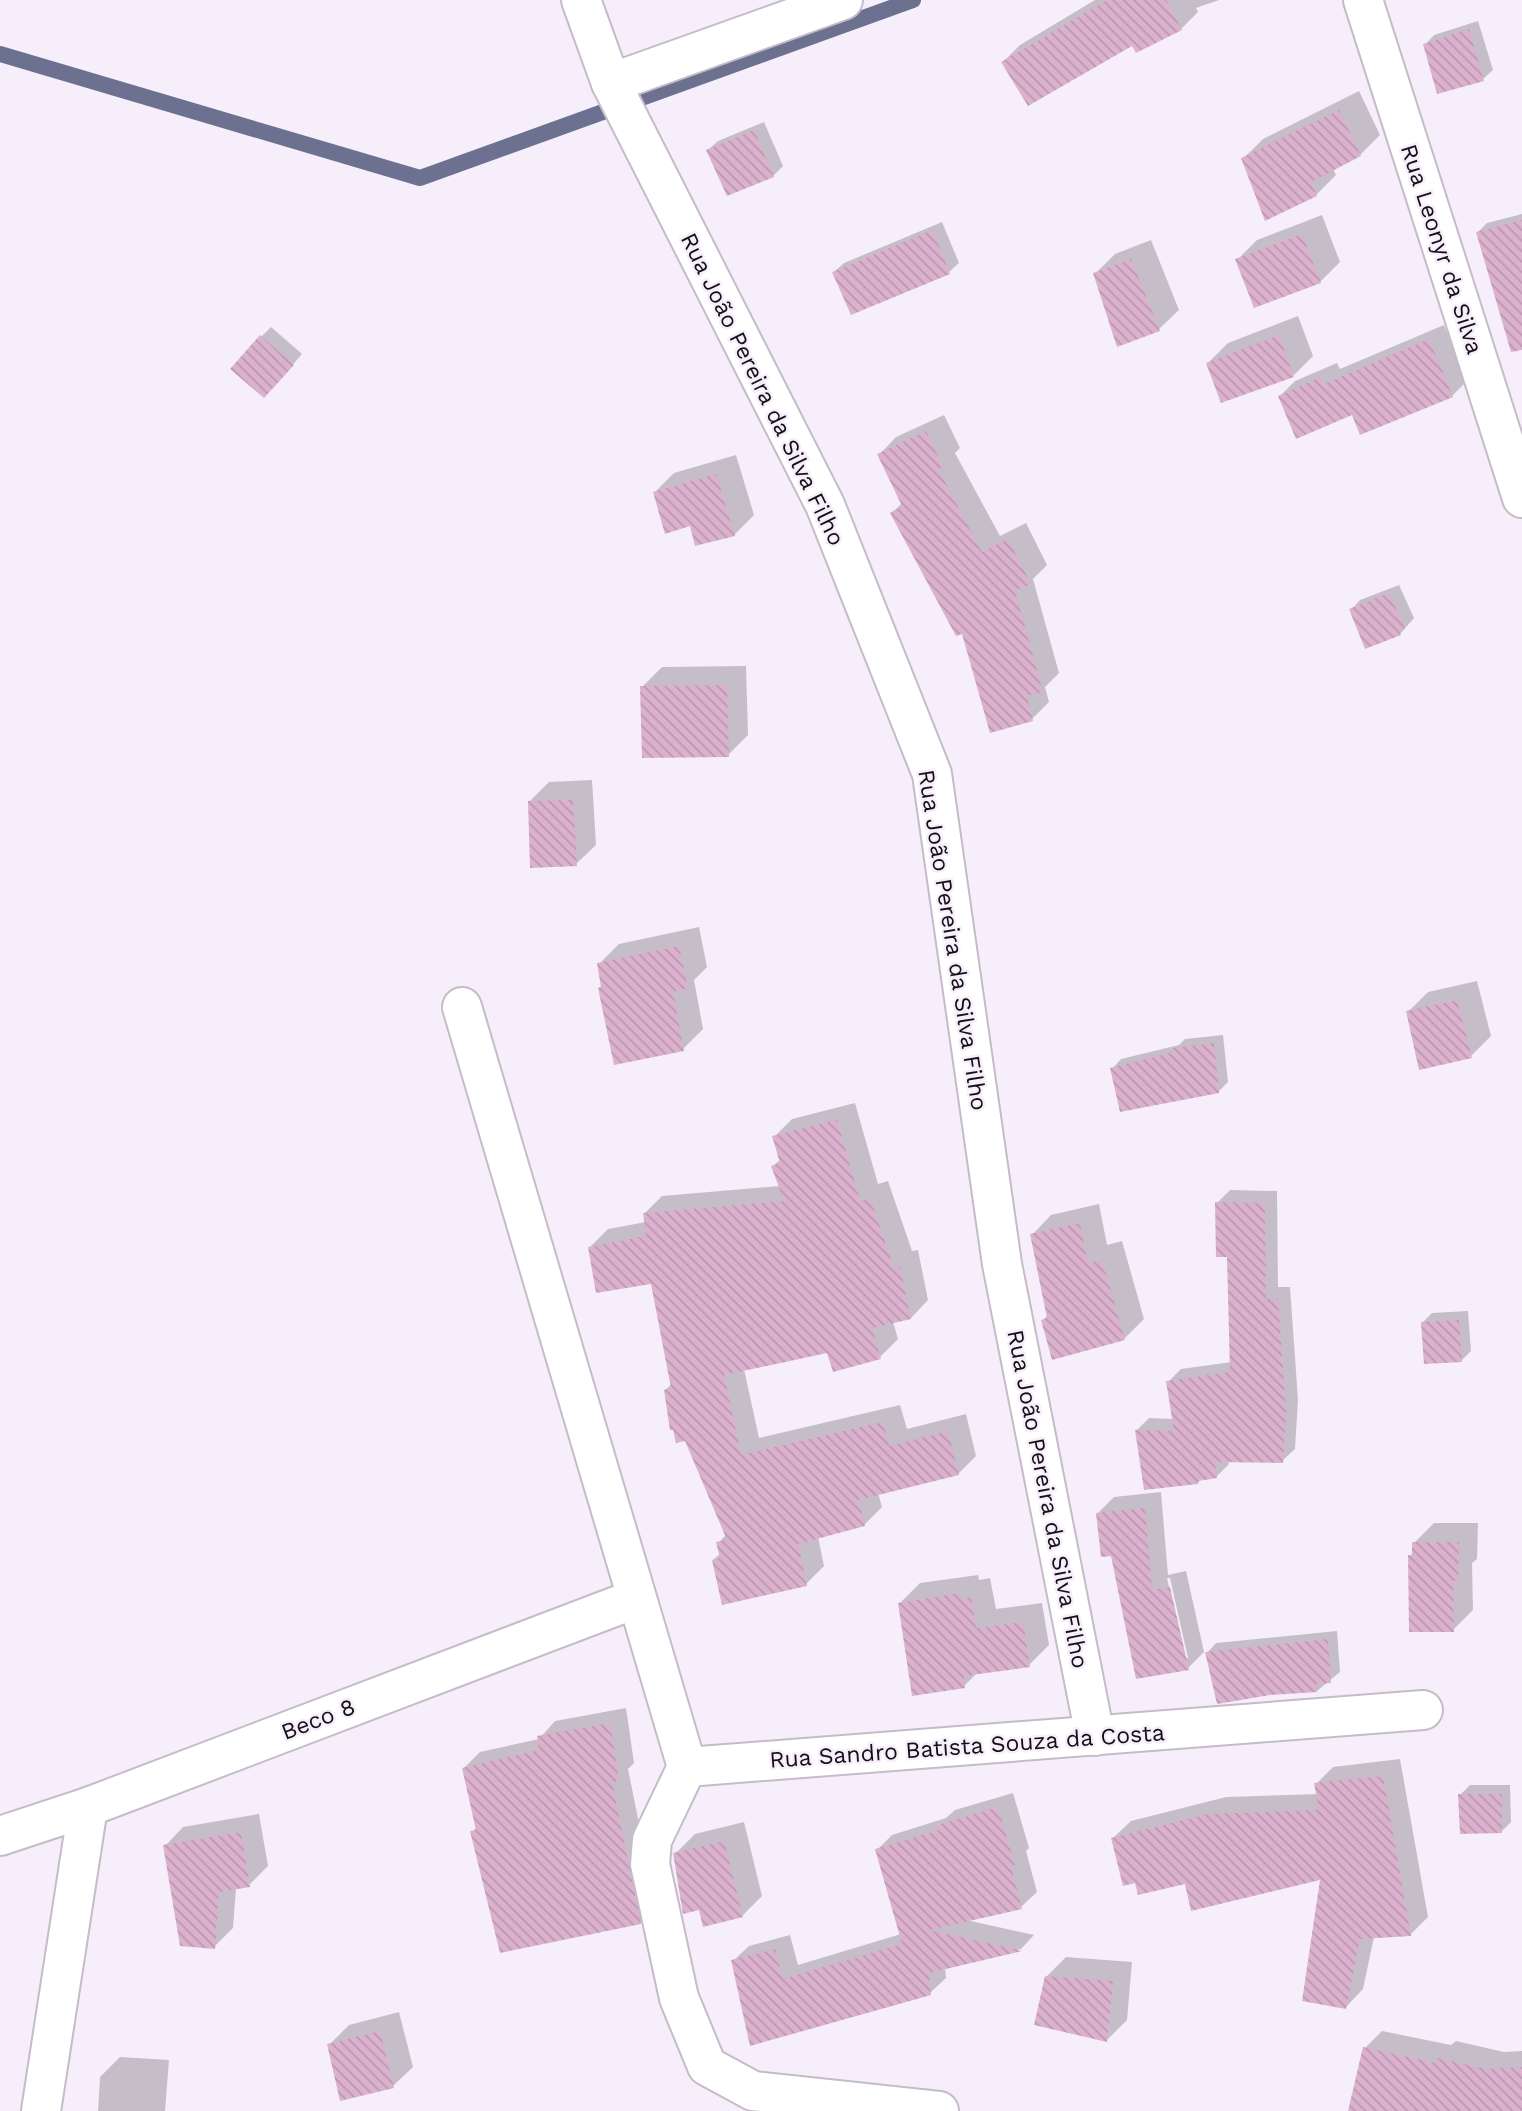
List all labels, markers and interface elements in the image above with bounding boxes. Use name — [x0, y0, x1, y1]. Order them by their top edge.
street label: Rua Leonyr da Silva — [1395, 141, 1488, 358]
street label: Rua João Pereira da Silva Filho — [675, 228, 850, 550]
street label: Rua João Pereira da Silva Filho — [912, 768, 993, 1112]
street label: Rua João Pereira da Silva Filho — [1001, 1327, 1094, 1671]
street label: Beco 8 — [277, 1693, 359, 1746]
street label: Rua Sandro Batista Souza da Costa — [768, 1719, 1166, 1774]

